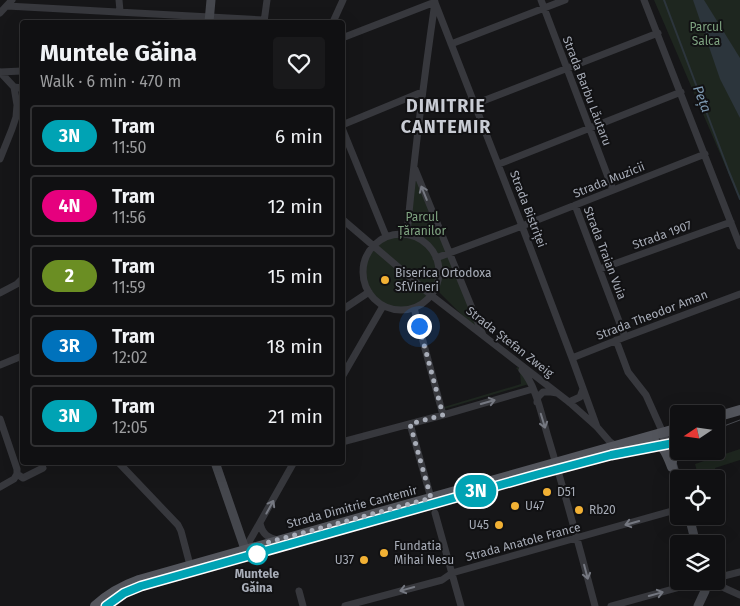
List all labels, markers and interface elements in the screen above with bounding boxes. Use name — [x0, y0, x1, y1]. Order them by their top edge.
park label: Parcul Salca — [689, 20, 723, 48]
street label: Strada Barbu Lăutaru — [560, 34, 614, 148]
button: heart — [273, 37, 325, 89]
text: Muntele Găina — [40, 39, 197, 67]
text: Walk · 6 min · 470 m — [40, 72, 181, 91]
water label: Peța — [689, 83, 715, 115]
district label: DIMITRIE CANTEMIR — [401, 95, 491, 138]
text: Tram — [112, 115, 155, 138]
text: 3N — [59, 125, 80, 147]
text: 6 min — [275, 125, 323, 148]
text: 11:50 — [112, 138, 146, 157]
street label: Strada Muzicii — [571, 159, 647, 201]
street label: Strada Bistriței — [506, 169, 549, 250]
text: Tram — [112, 185, 155, 208]
one-way arrow — [419, 186, 429, 201]
text: 4N — [58, 195, 81, 217]
text: 12 min — [268, 195, 323, 218]
street label: Strada Traian Vuia — [581, 204, 629, 302]
text: 11:56 — [112, 208, 146, 227]
park label: Parcul Țăranilor — [398, 210, 447, 239]
street label: Strada 1907 — [631, 218, 693, 252]
text: Tram — [112, 255, 155, 278]
text: 2 — [65, 265, 74, 287]
text: 15 min — [267, 265, 323, 288]
place label: Biserica Ortodoxa Sf.Vineri — [395, 266, 492, 294]
marker: Biserica Ortodoxa Sf.Vineri — [379, 274, 391, 286]
text: 11:59 — [112, 278, 146, 297]
street label: Strada Theodor Aman — [594, 287, 710, 343]
street label: Strada Ștefan Zweig — [463, 304, 557, 382]
your location — [407, 314, 432, 339]
text: Tram — [112, 325, 155, 348]
text: 3R — [59, 335, 80, 357]
text: 18 min — [266, 335, 323, 358]
text: 12:02 — [112, 348, 147, 367]
text: Tram — [112, 395, 155, 418]
one-way arrow — [480, 397, 496, 407]
text: 3N — [59, 405, 80, 427]
text: 21 min — [268, 405, 323, 428]
north arrow — [670, 405, 725, 460]
map controls — [670, 405, 725, 590]
one-way arrow — [539, 413, 548, 428]
text: 12:05 — [112, 418, 148, 437]
button: locate — [670, 470, 725, 525]
line badge: 3N — [454, 475, 498, 507]
text: 3N — [465, 480, 487, 502]
street label: Strada Dimitrie Cantemir — [285, 483, 419, 531]
place label: D51 — [557, 485, 575, 499]
marker: D51 — [541, 486, 553, 498]
place label: U47 — [525, 499, 544, 513]
one-way arrow — [265, 500, 275, 514]
marker: U47 — [509, 500, 521, 512]
place label: Rb20 — [589, 503, 616, 517]
marker: Rb20 — [573, 504, 585, 516]
place label: U45 — [469, 518, 489, 532]
marker: U45 — [493, 519, 505, 531]
one-way arrow — [624, 519, 640, 528]
street label: Strada Anatole France — [464, 520, 582, 564]
button: layers — [670, 535, 725, 590]
place label: Fundatia Mihai Nesu — [394, 539, 454, 567]
marker: Muntele Găina — [246, 543, 268, 565]
marker: Fundatia Mihai Nesu — [378, 547, 390, 559]
place label: U37 — [335, 553, 354, 567]
marker: U37 — [358, 554, 370, 566]
one-way arrow — [582, 564, 592, 580]
place label: Muntele Găina — [235, 567, 280, 595]
one-way arrow — [399, 585, 415, 595]
one-way arrow — [648, 588, 664, 598]

